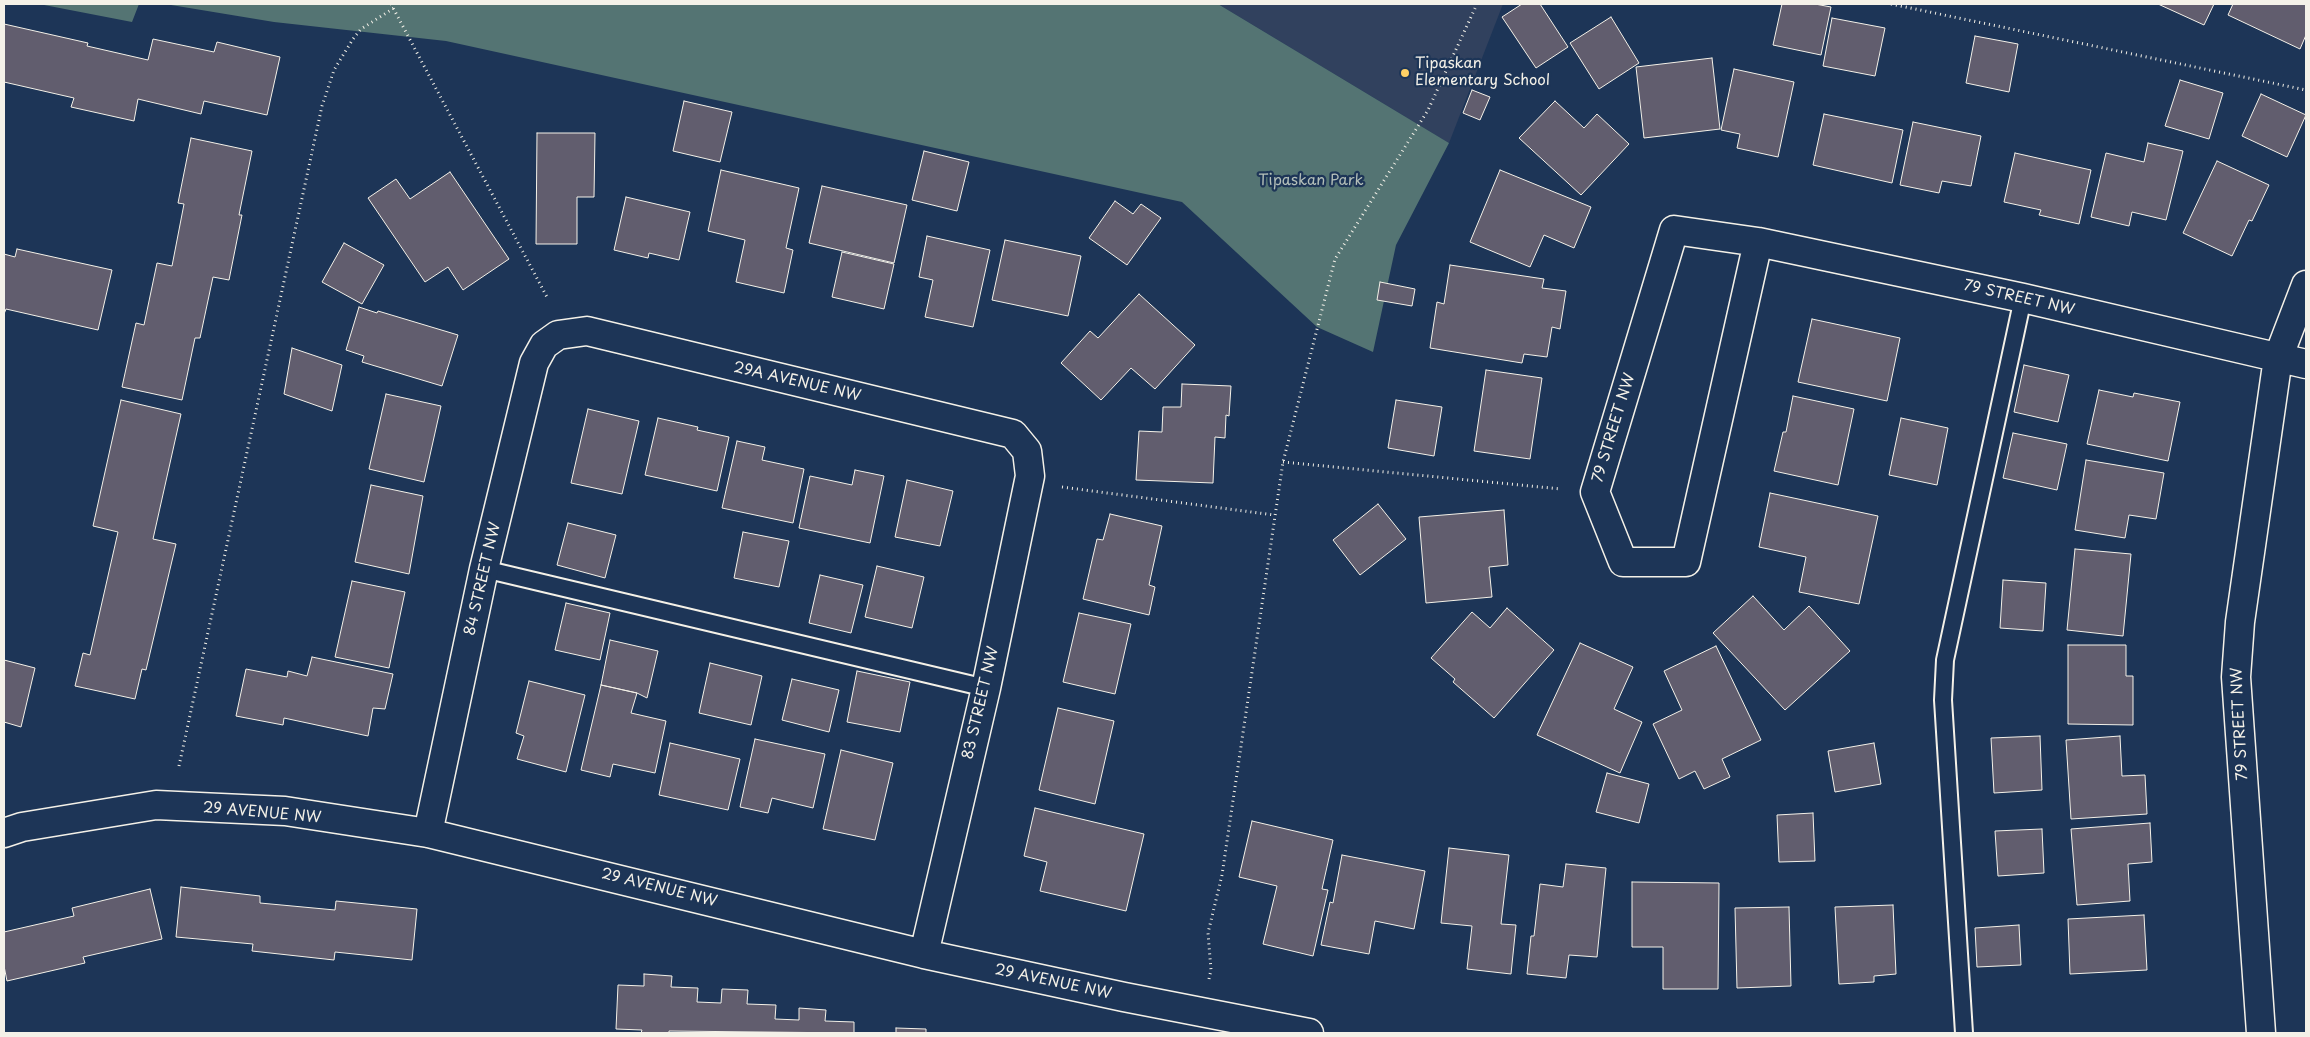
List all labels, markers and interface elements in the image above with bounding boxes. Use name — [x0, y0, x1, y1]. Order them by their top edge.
place label: Tipaskan Elementary School — [1415, 55, 1550, 90]
marker: Tipaskan Elementary School — [1399, 67, 1411, 79]
park label: Tipaskan Park — [1258, 172, 1364, 190]
street label: 79 STREET NW — [1962, 276, 2076, 320]
street label: 29A AVENUE NW — [732, 359, 862, 405]
street label: 79 STREET NW — [1589, 371, 1639, 485]
street label: 84 STREET NW — [461, 521, 505, 637]
street label: 83 STREET NW — [959, 645, 1003, 761]
street label: 79 STREET NW — [2228, 667, 2252, 781]
street label: 29 AVENUE NW — [202, 799, 322, 827]
street label: 29 AVENUE NW — [599, 865, 719, 911]
street label: 29 AVENUE NW — [993, 961, 1113, 1003]

